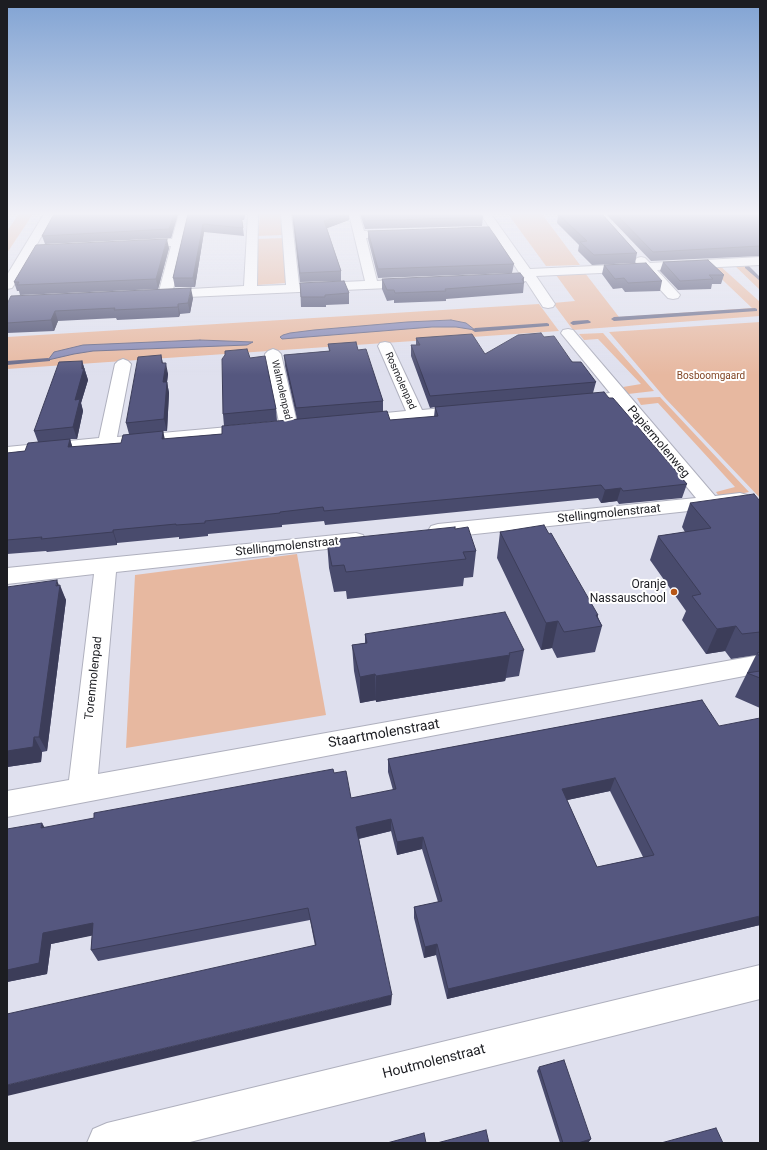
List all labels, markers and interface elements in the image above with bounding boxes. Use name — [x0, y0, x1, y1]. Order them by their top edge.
street label: Rosmolenpad — [382, 350, 418, 412]
street label: Walmolenpad — [268, 359, 294, 421]
park label: Bosboomgaard — [677, 370, 745, 382]
street label: Papiermolenweg — [624, 403, 692, 481]
street label: Stellingmolenstraat — [557, 501, 661, 527]
street label: Stellingmolenstraat — [235, 534, 339, 560]
place label: Oranje Nassauschool — [590, 578, 666, 606]
marker: Oranje Nassauschool — [669, 587, 679, 597]
street label: Torenmolenpad — [82, 636, 106, 720]
street label: Staartmolenstraat — [327, 716, 441, 752]
street label: Houtmolenstraat — [381, 1041, 487, 1083]

